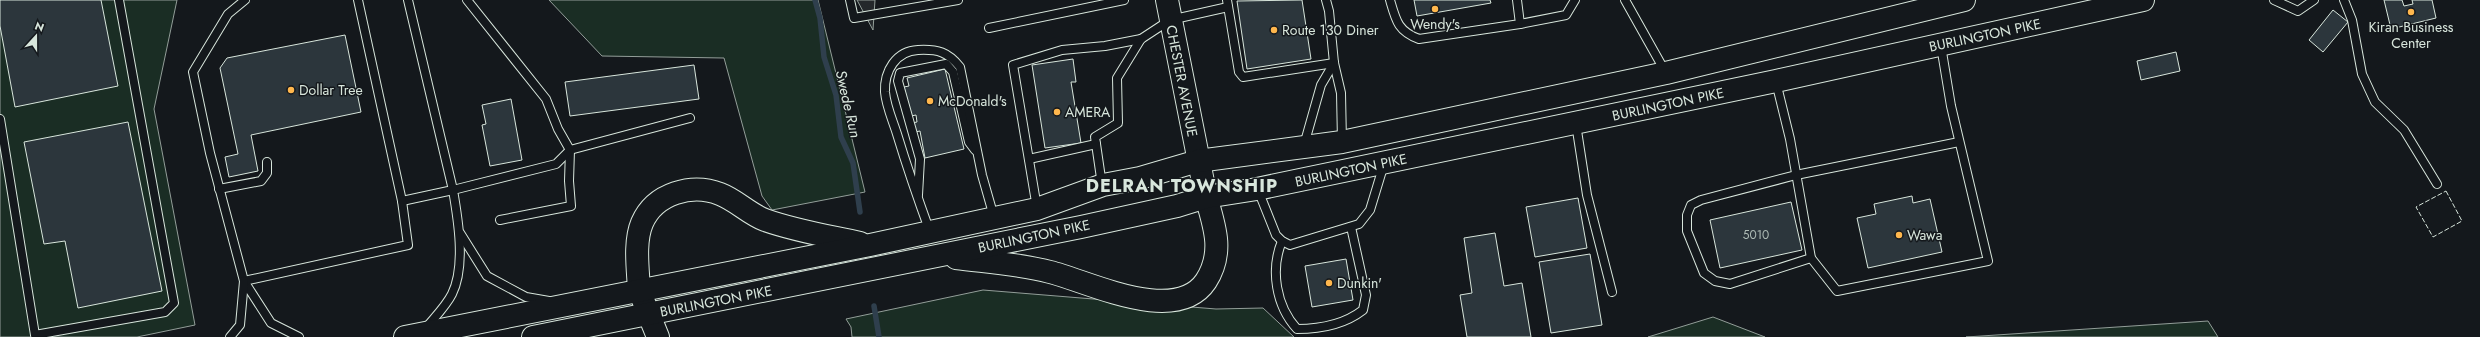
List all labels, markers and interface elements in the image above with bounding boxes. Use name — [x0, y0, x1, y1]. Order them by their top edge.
marker: Wendy's — [1430, 4, 1440, 14]
marker: Kiran Business Center — [2406, 7, 2416, 17]
street label: BURLINGTON PIKE — [1927, 13, 2043, 57]
place label: Wendy's — [1410, 14, 1460, 34]
north arrow — [16, 16, 56, 56]
place label: Kiran Business Center — [2369, 17, 2454, 53]
text: N — [33, 18, 47, 36]
place label: Route 130 Diner — [1282, 20, 1379, 40]
street label: CHESTER AVENUE — [1161, 23, 1203, 139]
marker: Route 130 Diner — [1269, 25, 1279, 35]
water label: Swede Run — [830, 68, 866, 140]
place label: Dollar Tree — [299, 80, 363, 100]
street label: BURLINGTON PIKE — [1610, 82, 1726, 126]
marker: Dollar Tree — [286, 85, 296, 95]
place label: McDonald's — [938, 91, 1007, 111]
marker: McDonald's — [925, 96, 935, 106]
place label: AMERA — [1065, 102, 1111, 122]
marker: AMERA — [1052, 107, 1062, 117]
street label: BURLINGTON PIKE — [1293, 148, 1409, 192]
district label: DELRAN TOWNSHIP — [1086, 173, 1278, 199]
street label: BURLINGTON PIKE — [976, 214, 1092, 258]
place label: Wawa — [1907, 225, 1942, 245]
house number: 5010 — [1743, 226, 1769, 244]
marker: Wawa — [1894, 230, 1904, 240]
place label: Dunkin' — [1337, 273, 1382, 293]
marker: Dunkin' — [1324, 278, 1334, 288]
street label: BURLINGTON PIKE — [658, 280, 774, 322]

